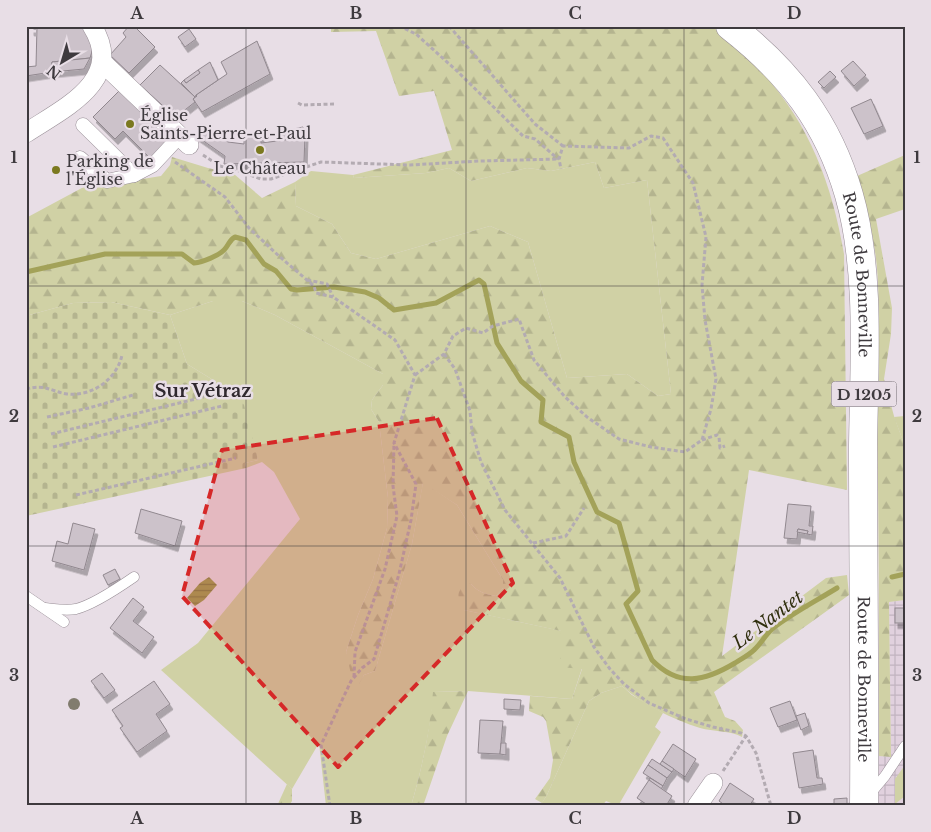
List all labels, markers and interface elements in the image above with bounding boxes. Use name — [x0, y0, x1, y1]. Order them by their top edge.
text: A — [130, 3, 145, 23]
text: B — [350, 3, 363, 23]
text: C — [568, 3, 582, 23]
text: D — [787, 3, 801, 23]
north arrow — [38, 38, 88, 88]
text: N — [43, 61, 65, 83]
place label: Église Saints-Pierre-et-Paul — [140, 105, 312, 143]
marker: Église Saints-Pierre-et-Paul — [124, 118, 136, 130]
marker: Le Château — [254, 144, 266, 156]
text: 1 — [11, 147, 18, 167]
text: 1 — [914, 147, 921, 167]
place label: Parking de l'Église — [66, 151, 154, 189]
place label: Le Château — [214, 158, 307, 178]
marker: Parking de l'Église — [50, 164, 62, 176]
street label: Route de Bonneville — [839, 190, 875, 358]
district label: Sur Vétraz — [154, 380, 252, 402]
road number: D 1205 — [832, 382, 896, 406]
text: 2 — [9, 406, 19, 426]
text: 2 — [912, 406, 922, 426]
water label: Le Nantet — [728, 586, 808, 654]
street label: Route de Bonneville — [854, 596, 874, 763]
text: 3 — [9, 665, 19, 685]
text: 3 — [912, 665, 922, 685]
text: A — [130, 808, 145, 828]
text: B — [350, 808, 363, 828]
text: C — [568, 808, 582, 828]
text: D — [787, 808, 801, 828]

